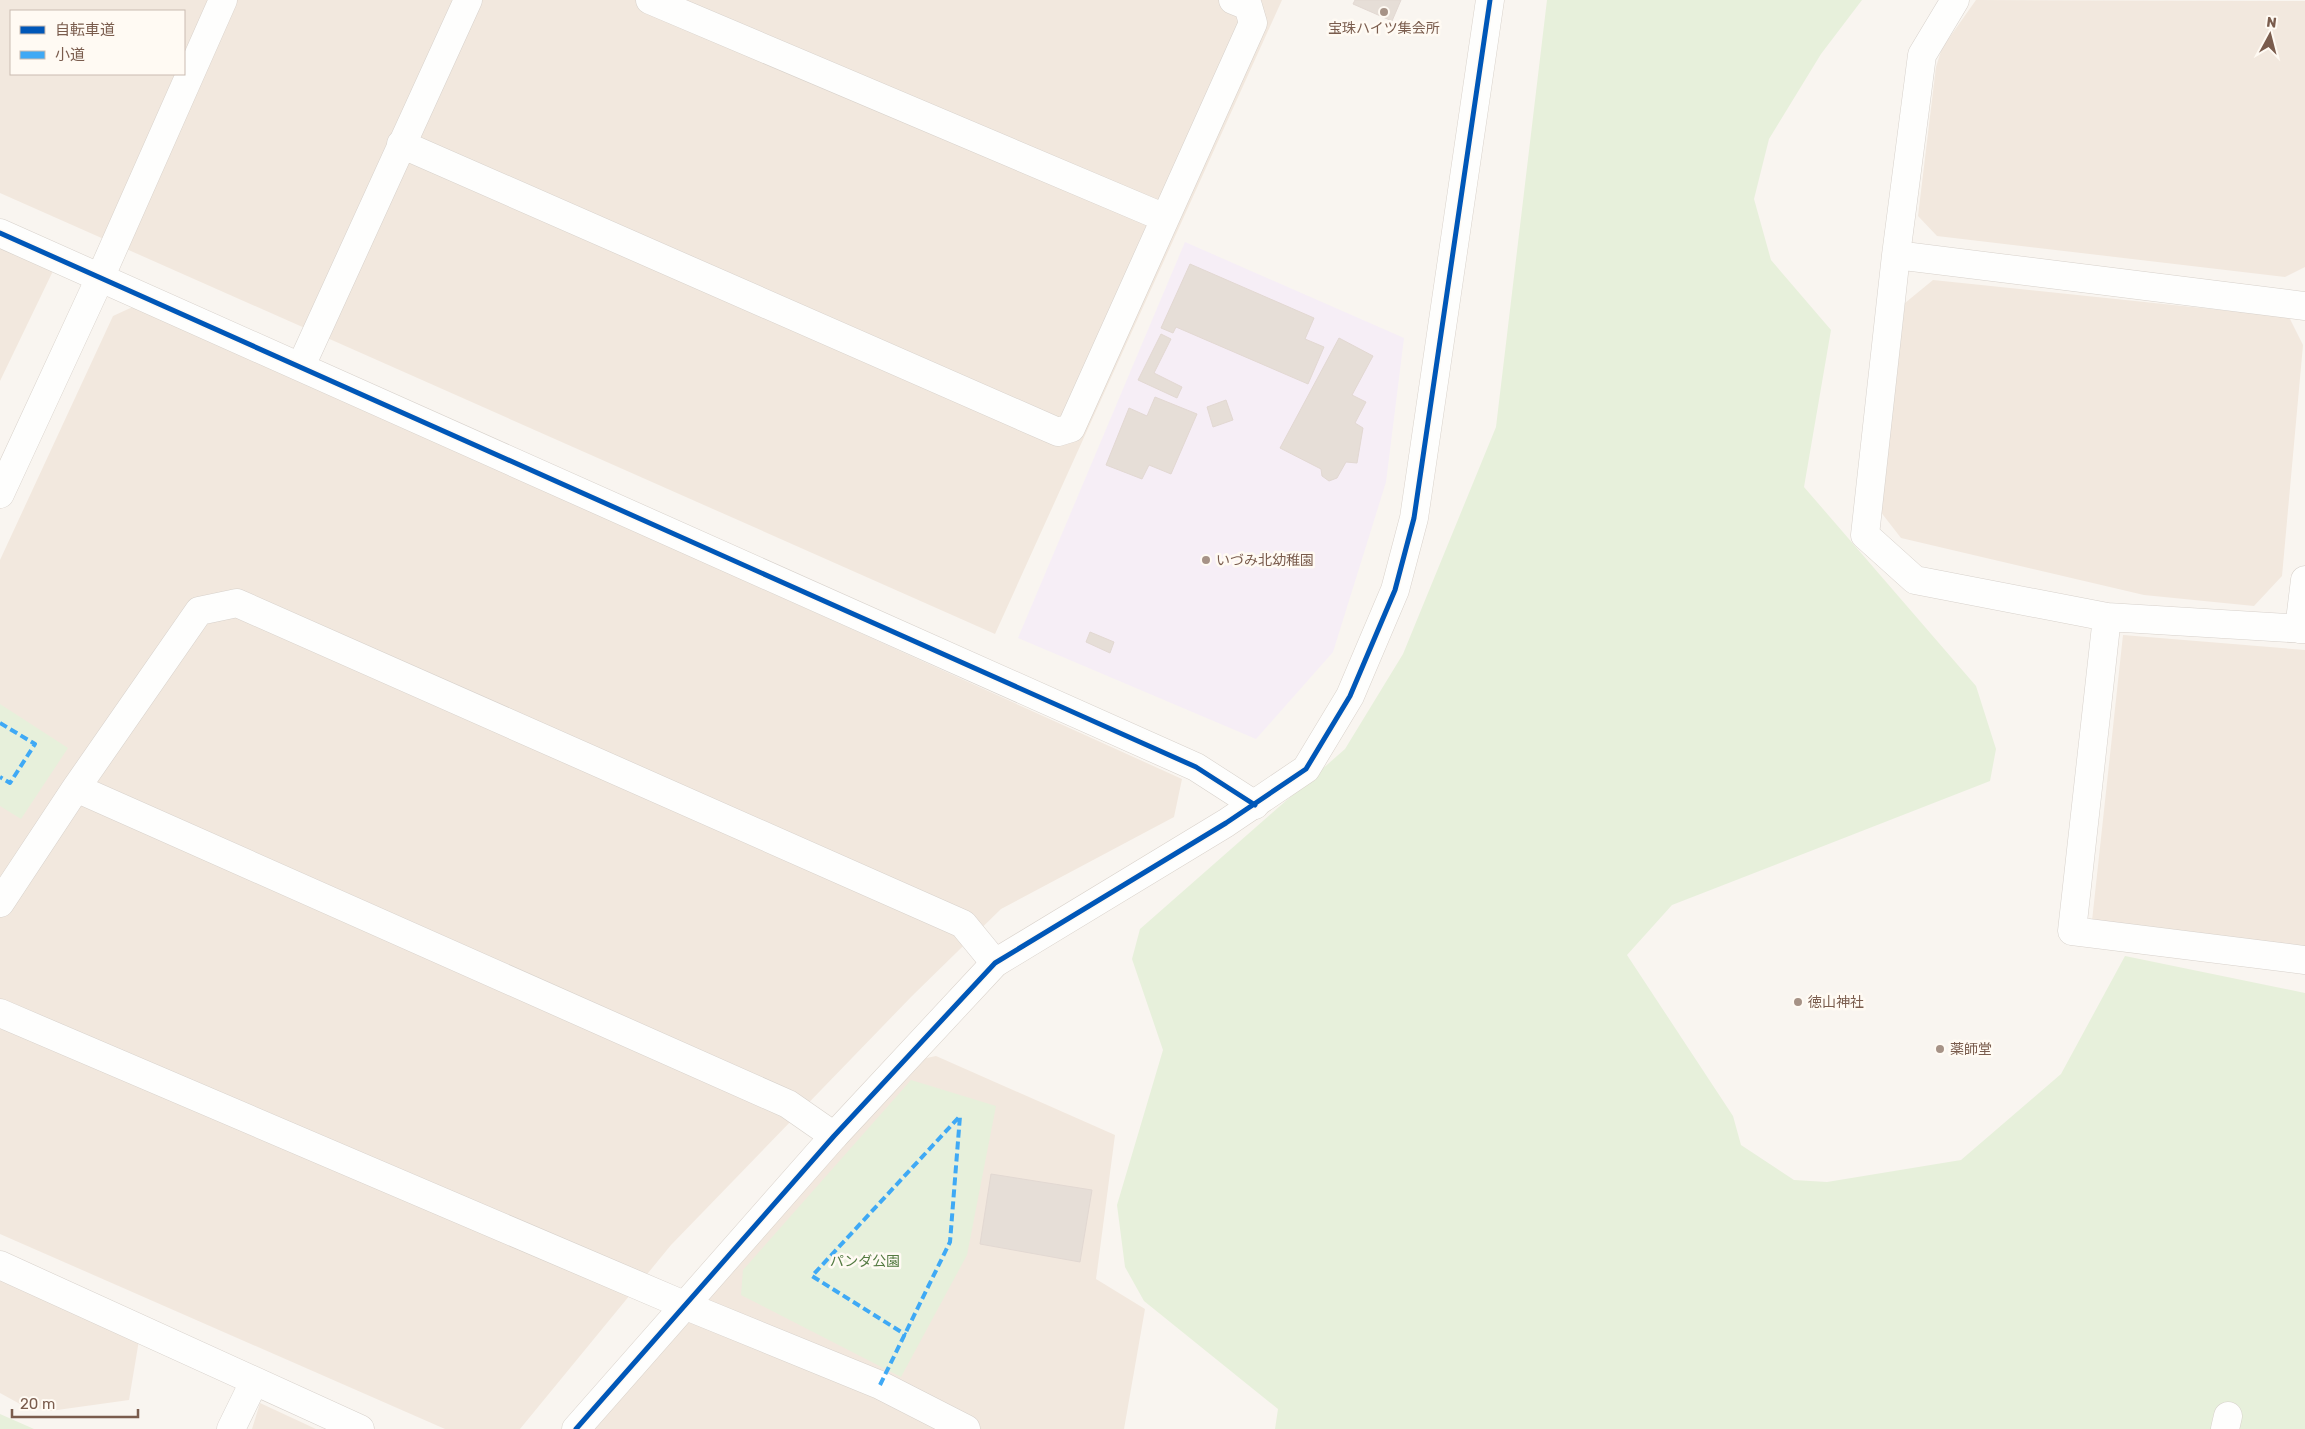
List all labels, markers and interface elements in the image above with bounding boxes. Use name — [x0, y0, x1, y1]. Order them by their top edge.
marker: 宝珠ハイツ集会所 — [1378, 6, 1390, 18]
legend — [10, 10, 185, 75]
north arrow — [2245, 10, 2295, 60]
text: N — [2265, 14, 2278, 32]
place label: 宝珠ハイツ集会所 — [1328, 20, 1440, 37]
text: 自転車道 — [55, 21, 115, 39]
text: 小道 — [55, 46, 85, 64]
place label: いづみ北幼稚園 — [1216, 552, 1314, 569]
marker: いづみ北幼稚園 — [1200, 554, 1212, 566]
place label: 徳山神社 — [1808, 994, 1864, 1011]
marker: 徳山神社 — [1792, 996, 1804, 1008]
place label: 薬師堂 — [1950, 1041, 1992, 1058]
marker: 薬師堂 — [1934, 1043, 1946, 1055]
park label: パンダ公園 — [830, 1253, 900, 1270]
scale bar — [12, 1386, 139, 1418]
text: 20 m — [20, 1395, 55, 1413]

